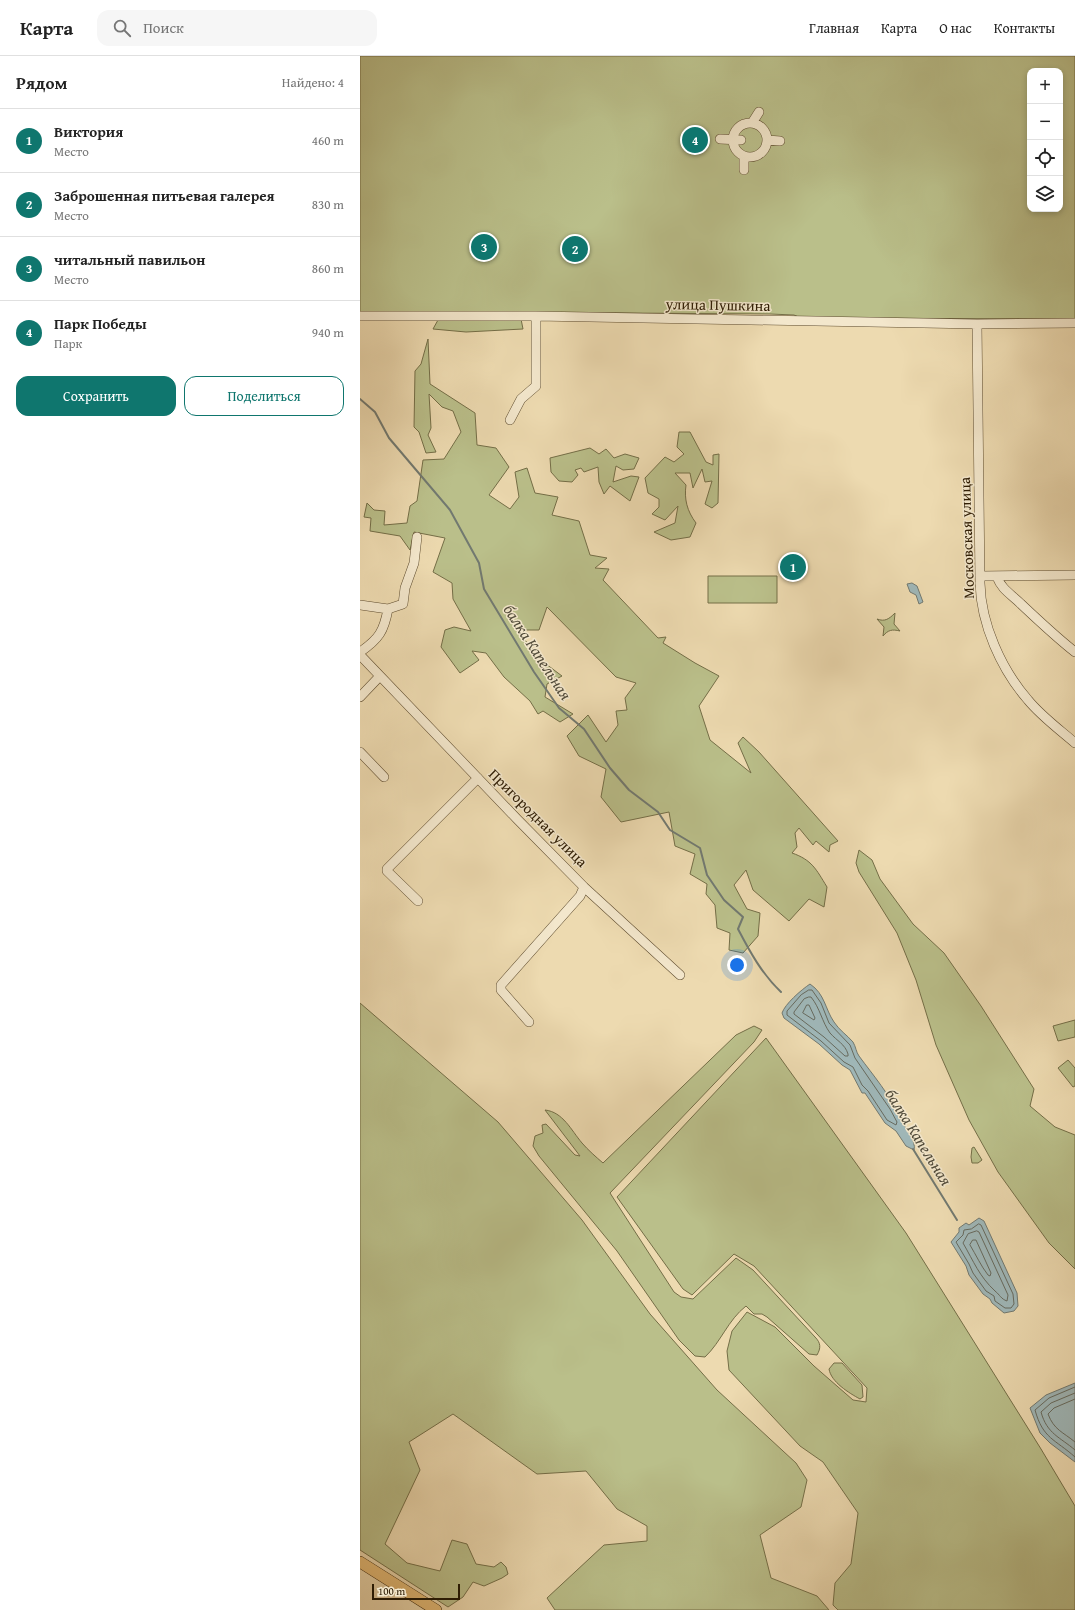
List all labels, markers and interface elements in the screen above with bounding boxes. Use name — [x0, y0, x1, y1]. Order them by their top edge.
search box — [97, 10, 377, 46]
text: Карта — [20, 14, 73, 42]
icon: search — [111, 17, 133, 39]
text: Поиск — [143, 17, 184, 38]
text: Главная — [809, 18, 859, 38]
text: Карта — [881, 18, 917, 38]
text: О нас — [939, 18, 972, 38]
text: Контакты — [994, 18, 1055, 38]
map controls — [1027, 68, 1063, 212]
button: + — [1027, 68, 1063, 104]
text: Рядом — [16, 70, 67, 95]
text: Найдено: 4 — [282, 73, 344, 92]
button: − — [1027, 104, 1063, 140]
text: Виктория — [54, 121, 123, 142]
pin: 4 — [682, 125, 708, 155]
text: 1 — [26, 131, 32, 150]
text: 460 m — [312, 131, 344, 150]
button: locate — [1027, 140, 1063, 176]
text: Место — [54, 142, 89, 161]
button: layers — [1027, 176, 1063, 212]
text: Заброшенная питьевая галерея — [54, 185, 275, 206]
text: 2 — [26, 195, 32, 214]
text: 830 m — [312, 195, 344, 214]
text: Место — [54, 206, 89, 225]
pin: 3 — [471, 232, 497, 262]
pin: 2 — [562, 234, 588, 264]
text: читальный павильон — [54, 249, 205, 270]
text: 3 — [26, 259, 32, 278]
text: 860 m — [312, 259, 344, 278]
text: Место — [54, 270, 89, 289]
street label: улица Пушкина — [664, 293, 772, 316]
text: Парк Победы — [54, 313, 147, 334]
text: 4 — [26, 323, 32, 342]
text: 940 m — [312, 323, 344, 342]
text: Парк — [54, 334, 82, 353]
button: Сохранить — [16, 376, 176, 416]
button: Поделиться — [184, 376, 344, 416]
street label: Московская улица — [954, 476, 979, 599]
pin: 1 — [780, 552, 806, 582]
water label: балка Капельная — [498, 599, 578, 705]
street label: Пригородная улица — [484, 764, 593, 872]
your location — [727, 955, 747, 975]
water label: балка Капельная — [880, 1084, 958, 1190]
scale bar — [372, 1582, 460, 1601]
text: 100 m — [378, 1583, 405, 1599]

